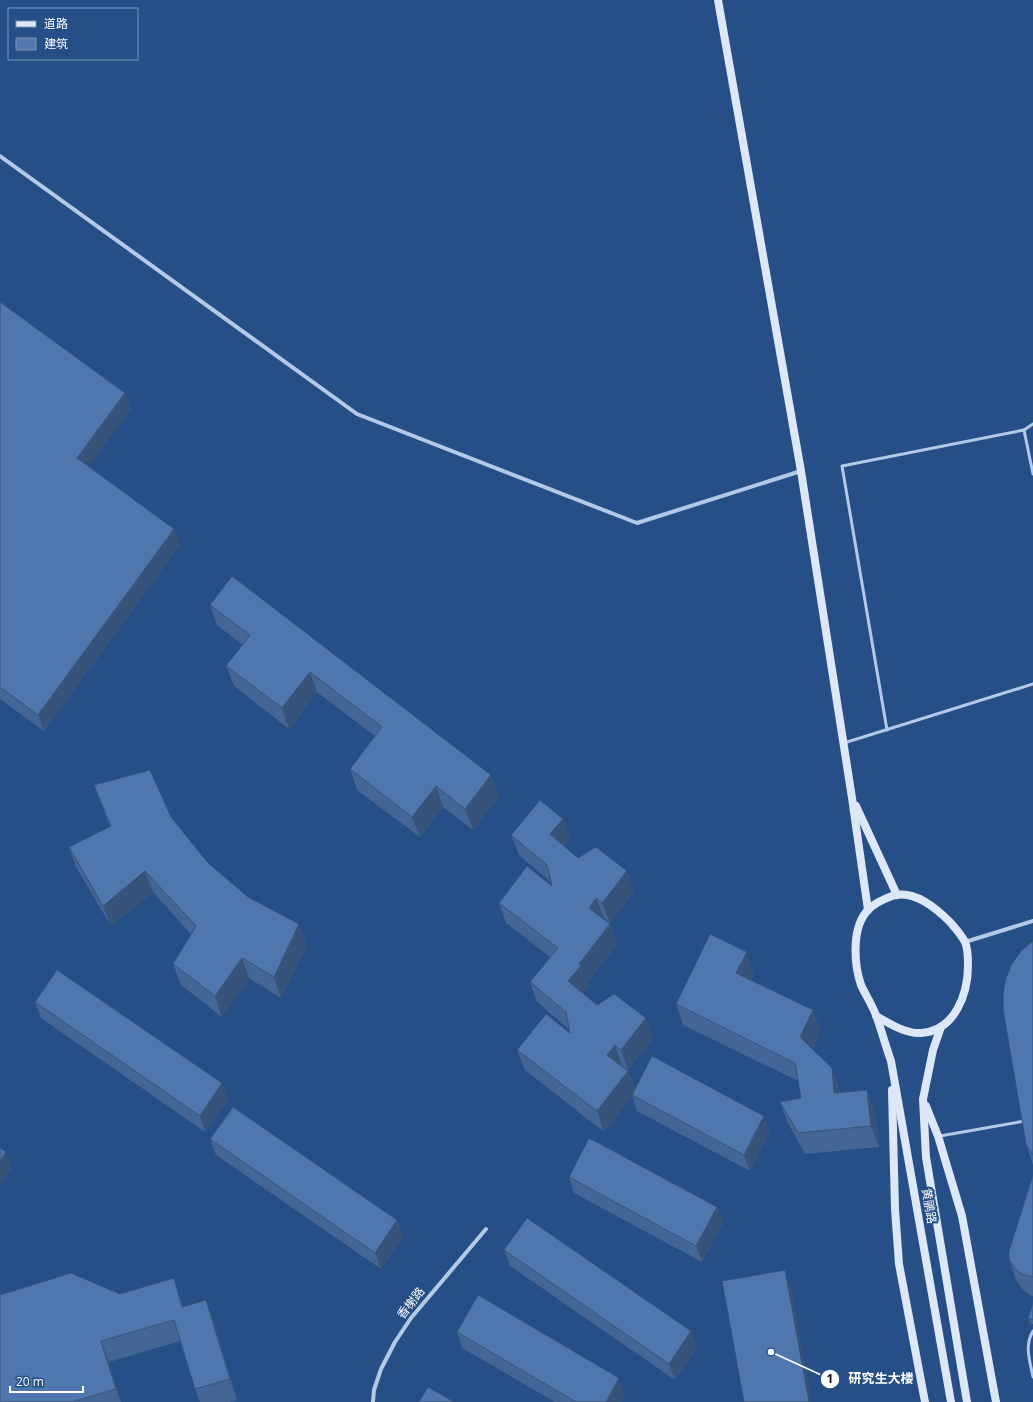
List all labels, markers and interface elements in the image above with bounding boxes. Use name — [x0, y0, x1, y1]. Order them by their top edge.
legend — [8, 8, 138, 60]
text: 道路 — [44, 15, 68, 32]
text: 建筑 — [44, 35, 68, 52]
street label: 黄鹂路 — [918, 1187, 941, 1225]
street label: 香榭路 — [393, 1283, 428, 1322]
callout: 研究生大楼 — [820, 1366, 921, 1391]
scale bar — [10, 1368, 83, 1394]
text: 研究生大楼 — [848, 1369, 914, 1387]
text: 1 — [827, 1370, 833, 1387]
text: 20 m — [16, 1373, 44, 1390]

